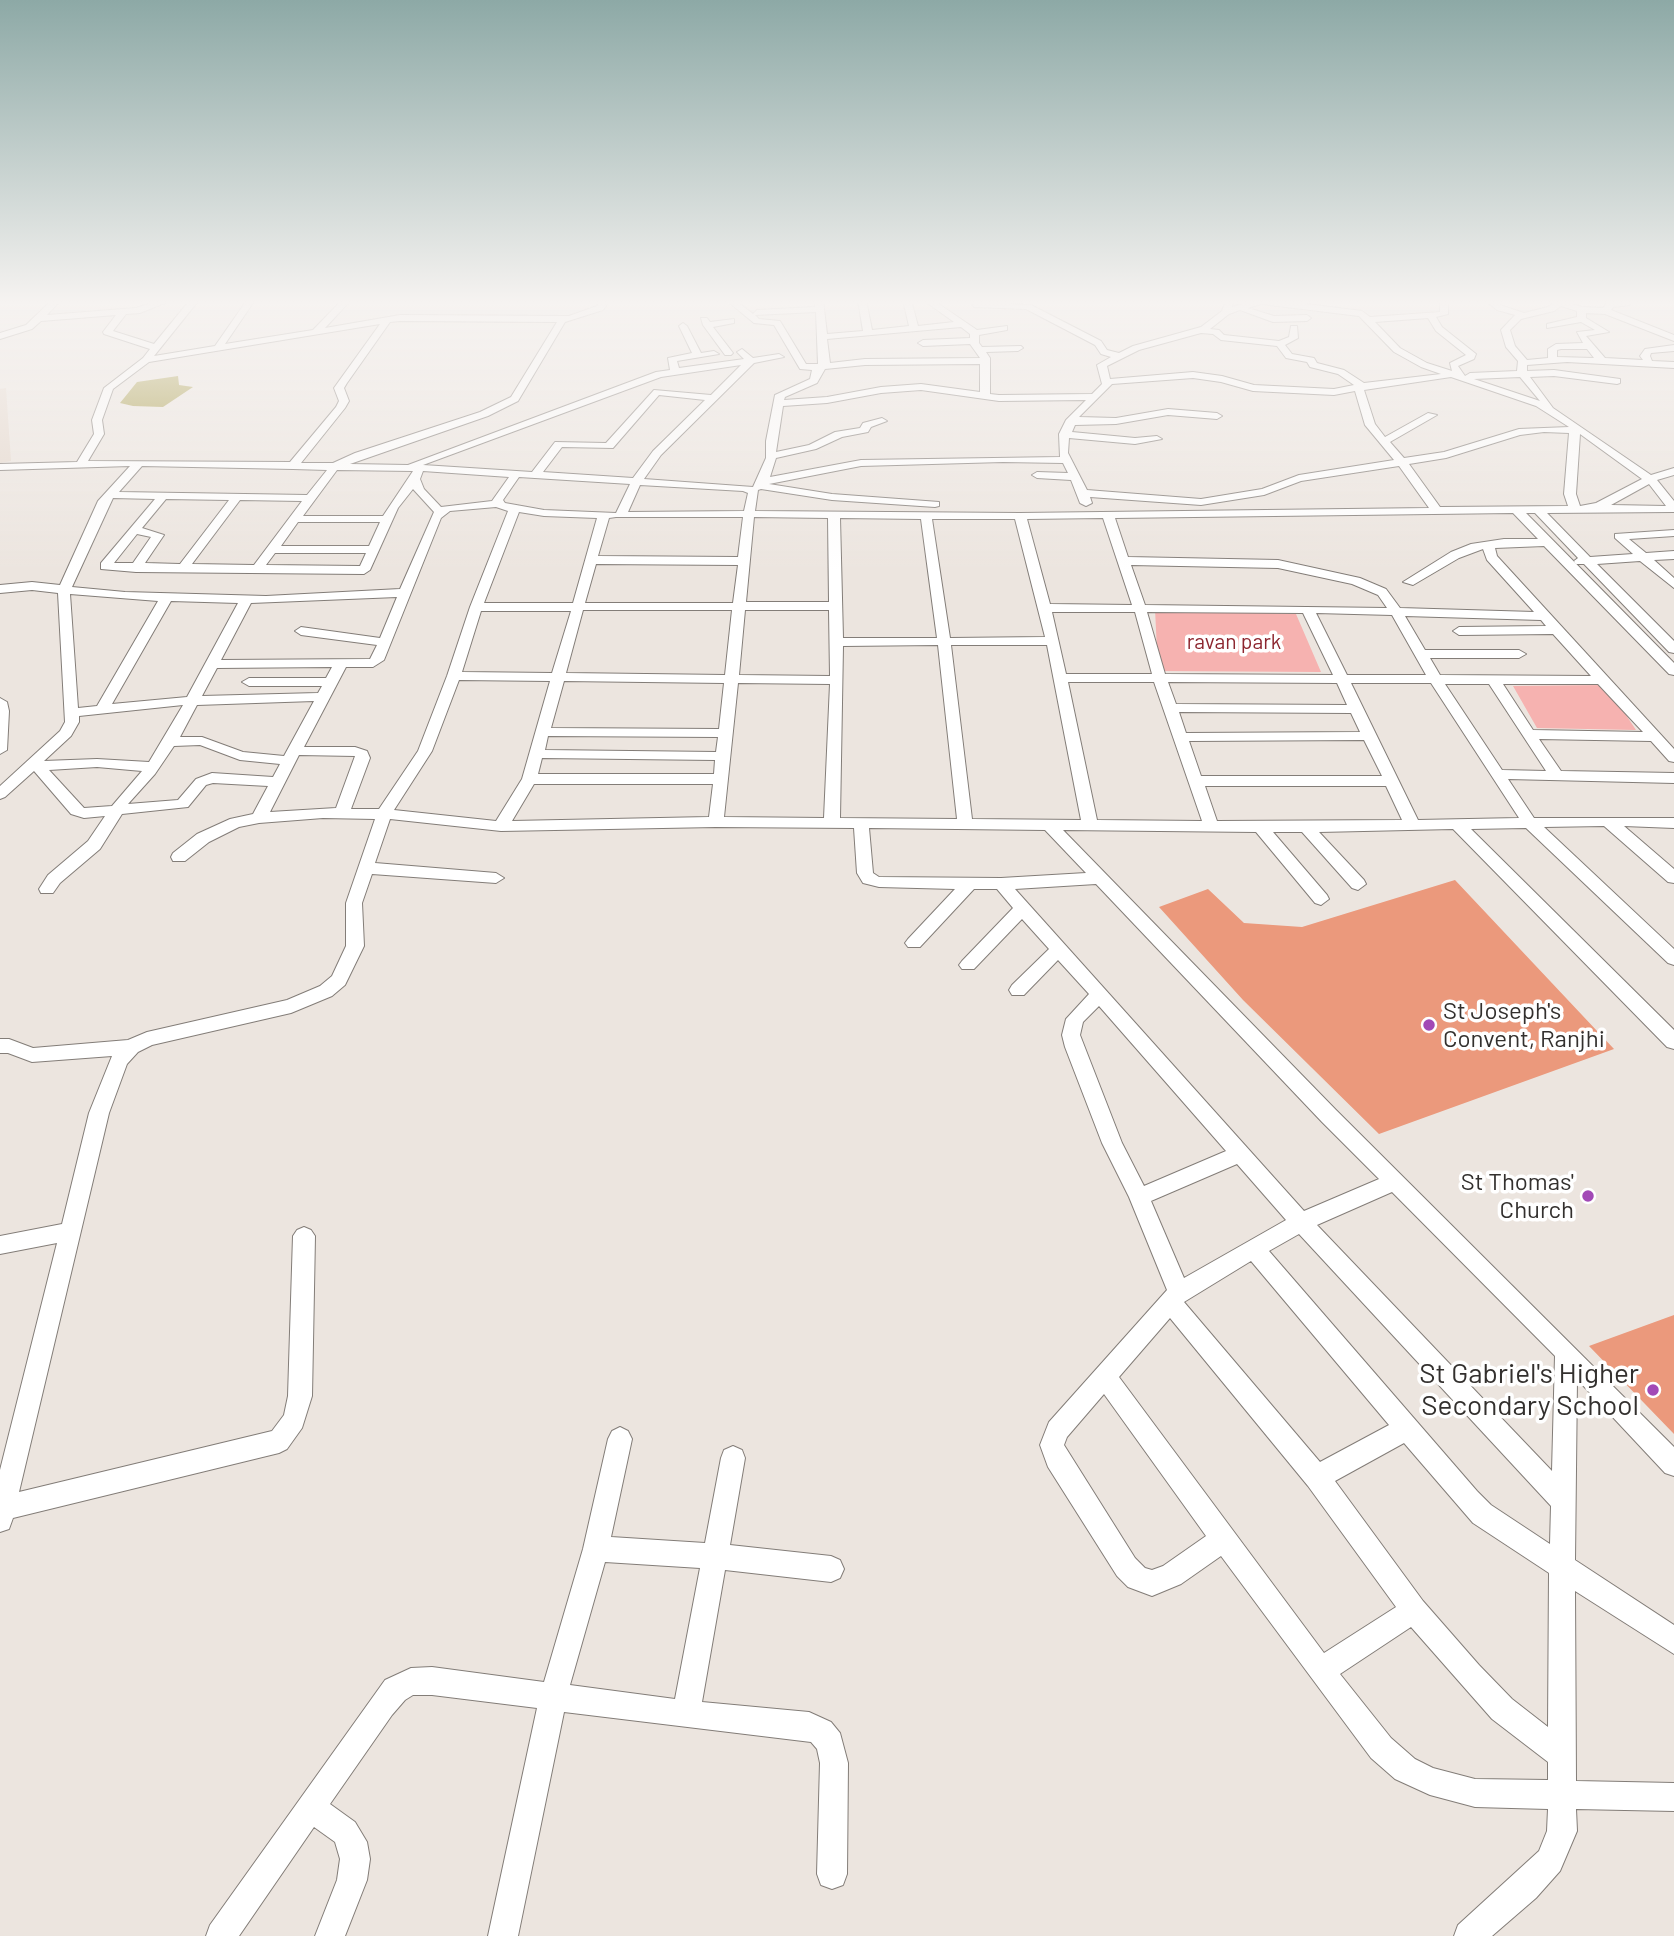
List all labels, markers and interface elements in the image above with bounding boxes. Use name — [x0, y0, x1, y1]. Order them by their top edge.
park label: ravan park — [1187, 629, 1281, 655]
place label: St Joseph's Convent, Ranjhi — [1443, 997, 1605, 1053]
marker: St Joseph's Convent, Ranjhi — [1421, 1017, 1437, 1033]
place label: St Thomas' Church — [1461, 1168, 1574, 1224]
marker: St Thomas' Church — [1580, 1188, 1596, 1204]
place label: St Gabriel's Higher Secondary School — [1419, 1357, 1639, 1423]
marker: St Gabriel's Higher Secondary School — [1645, 1382, 1661, 1398]

